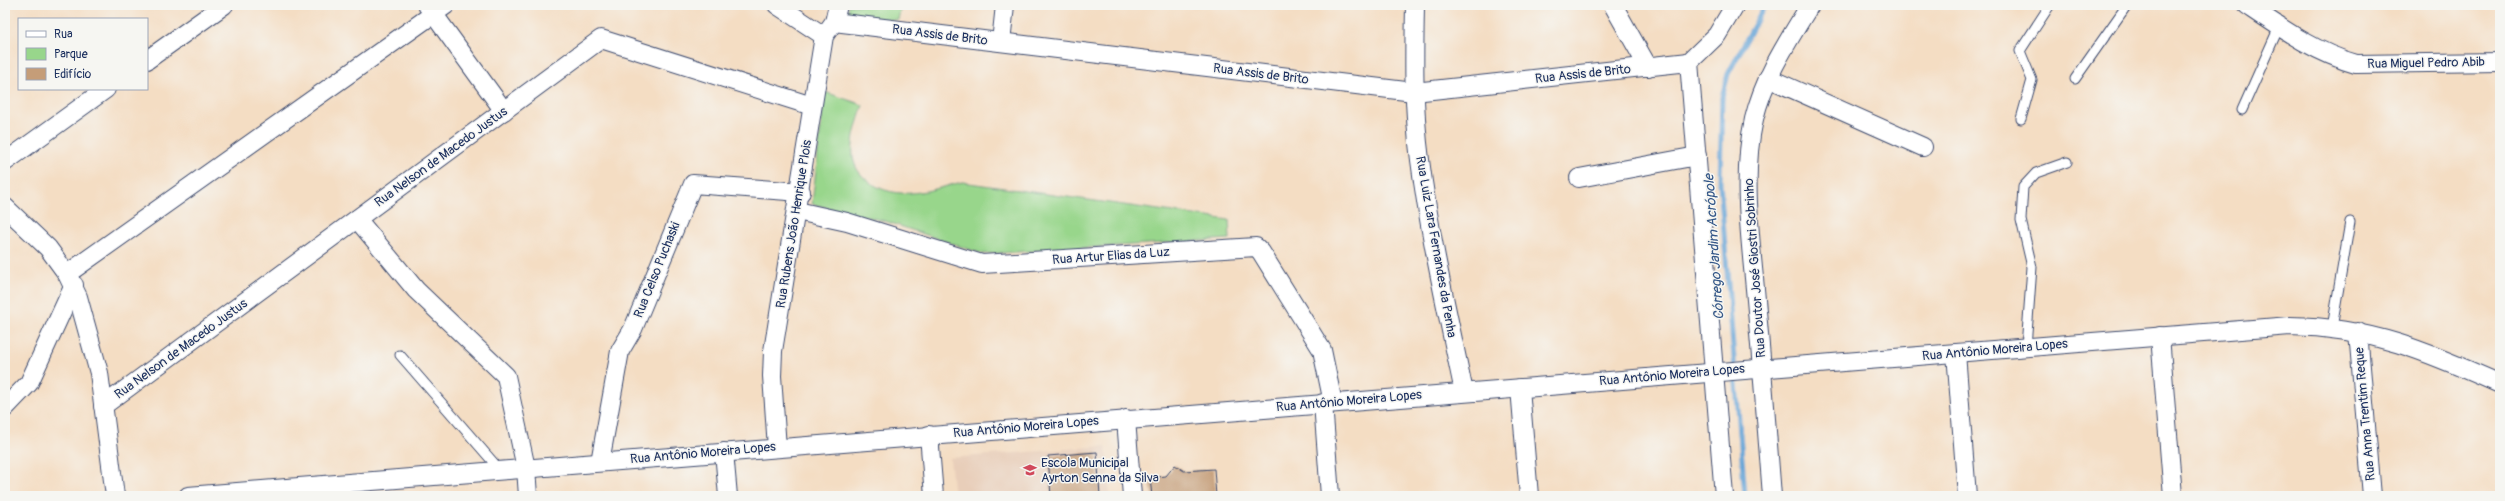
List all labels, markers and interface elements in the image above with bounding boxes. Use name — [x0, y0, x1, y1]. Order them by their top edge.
legend — [18, 18, 148, 90]
street label: Rua Assis de Brito — [891, 21, 989, 49]
text: Rua — [54, 27, 73, 42]
text: Parque — [54, 47, 88, 62]
street label: Rua Miguel Pedro Abib — [2367, 54, 2485, 72]
street label: Rua Assis de Brito — [1212, 60, 1310, 88]
street label: Rua Assis de Brito — [1534, 61, 1632, 87]
text: Edifício — [54, 67, 92, 82]
street label: Rua Nelson de Macedo Justus — [371, 103, 511, 211]
street label: Rua Rubens João Henrique Plois — [773, 138, 815, 309]
street label: Rua Luiz Lara Fernandes da Penha — [1412, 155, 1460, 339]
water label: Córrego Jardim Acrópole — [1700, 171, 1728, 320]
street label: Rua Doutor José Giostri Sobrinho — [1741, 178, 1769, 358]
street label: Rua Celso Puchaski — [630, 220, 684, 320]
street label: Rua Artur Elias da Luz — [1052, 244, 1171, 268]
street label: Rua Nelson de Macedo Justus — [111, 295, 251, 403]
street label: Rua Antônio Moreira Lopes — [1921, 336, 2069, 364]
street label: Rua Anna Trentim Reque — [2351, 346, 2379, 481]
street label: Rua Antônio Moreira Lopes — [1598, 361, 1746, 389]
street label: Rua Antônio Moreira Lopes — [1275, 387, 1423, 415]
street label: Rua Antônio Moreira Lopes — [952, 413, 1100, 441]
street label: Rua Antônio Moreira Lopes — [629, 439, 777, 467]
place label: Escola Municipal Ayrton Senna da Silva — [1041, 455, 1159, 486]
school or university icon: Escola Municipal Ayrton Senna da Silva — [1022, 462, 1038, 478]

